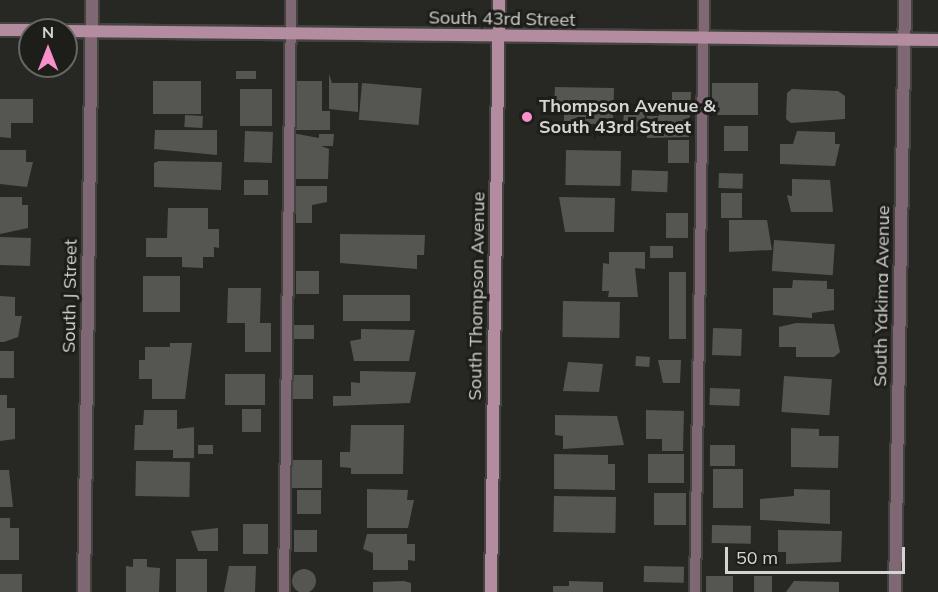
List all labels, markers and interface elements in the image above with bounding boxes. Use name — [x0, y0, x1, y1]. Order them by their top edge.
street label: South 43rd Street — [428, 7, 576, 31]
north arrow — [18, 18, 78, 78]
text: N — [42, 22, 54, 42]
place label: Thompson Avenue & South 43rd Street — [539, 96, 716, 138]
marker: Thompson Avenue & South 43rd Street — [520, 110, 534, 124]
street label: South Thompson Avenue — [464, 191, 490, 401]
street label: South Yakima Avenue — [870, 205, 894, 387]
street label: South J Street — [58, 239, 82, 353]
scale bar — [728, 535, 908, 573]
text: 50 m — [736, 546, 778, 569]

